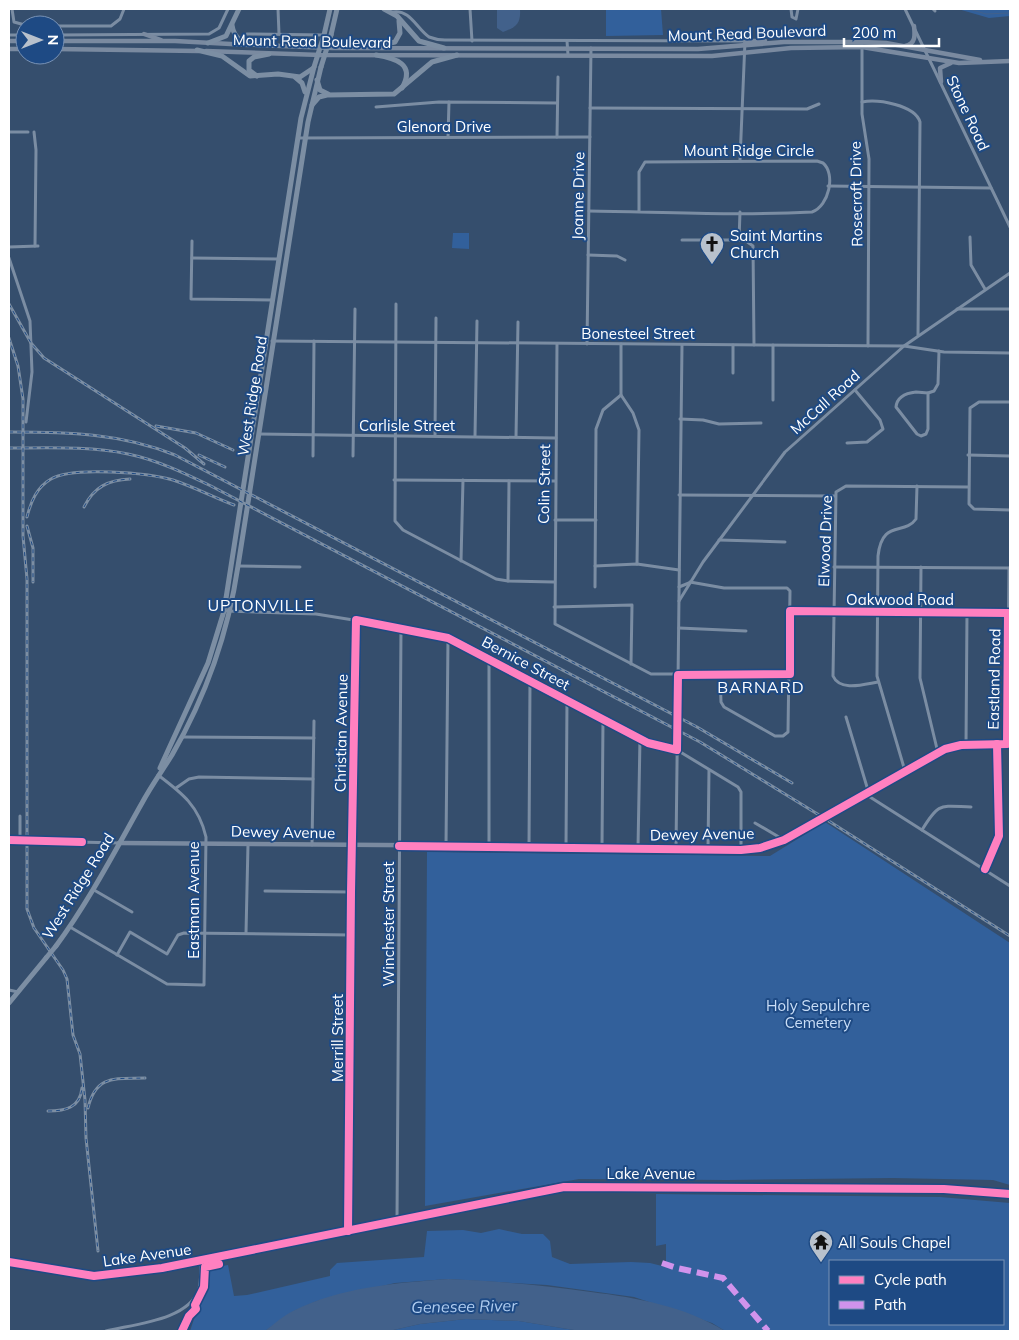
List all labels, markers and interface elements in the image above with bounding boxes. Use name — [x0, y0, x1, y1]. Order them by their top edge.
north arrow — [15, 15, 65, 65]
scale bar — [844, 15, 939, 47]
street label: Mount Read Boulevard — [667, 21, 827, 45]
text: 200 m — [852, 23, 896, 42]
street label: Mount Read Boulevard — [233, 30, 391, 52]
text: N — [44, 35, 62, 45]
street label: Stone Road — [942, 72, 994, 154]
street label: Glenora Drive — [397, 117, 491, 136]
street label: Mount Ridge Circle — [684, 141, 814, 160]
street label: Rosecroft Drive — [846, 141, 866, 247]
street label: Joanne Drive — [568, 152, 588, 240]
place label: Saint Martins Church — [730, 226, 823, 262]
church icon: Saint Martins Church — [699, 231, 725, 265]
street label: Bonesteel Street — [581, 324, 695, 343]
street label: West Ridge Road — [233, 335, 271, 457]
street label: McCall Road — [786, 366, 864, 438]
street label: Carlisle Street — [359, 416, 455, 435]
street label: Colin Street — [534, 444, 554, 524]
street label: Elwood Drive — [814, 495, 836, 587]
street label: Oakwood Road — [846, 590, 954, 609]
district label: UPTONVILLE — [207, 595, 315, 615]
street label: Eastland Road — [984, 628, 1004, 730]
street label: Bernice Street — [479, 632, 573, 694]
street label: Christian Avenue — [330, 674, 352, 792]
district label: BARNARD — [717, 677, 805, 697]
street label: Dewey Avenue — [231, 822, 335, 842]
street label: Dewey Avenue — [650, 824, 754, 844]
street label: West Ridge Road — [38, 830, 118, 942]
street label: Eastman Avenue — [184, 841, 203, 959]
street label: Winchester Street — [379, 862, 398, 986]
street label: Merrill Street — [328, 994, 347, 1082]
park label: Holy Sepulchre Cemetery — [766, 996, 870, 1032]
street label: Lake Avenue — [606, 1164, 696, 1183]
temple icon: All Souls Chapel — [808, 1229, 834, 1263]
place label: All Souls Chapel — [838, 1233, 950, 1252]
street label: Lake Avenue — [102, 1239, 192, 1271]
legend — [829, 1260, 1004, 1325]
text: Cycle path — [874, 1270, 947, 1289]
water label: Genesee River — [411, 1295, 518, 1317]
text: Path — [874, 1295, 906, 1314]

